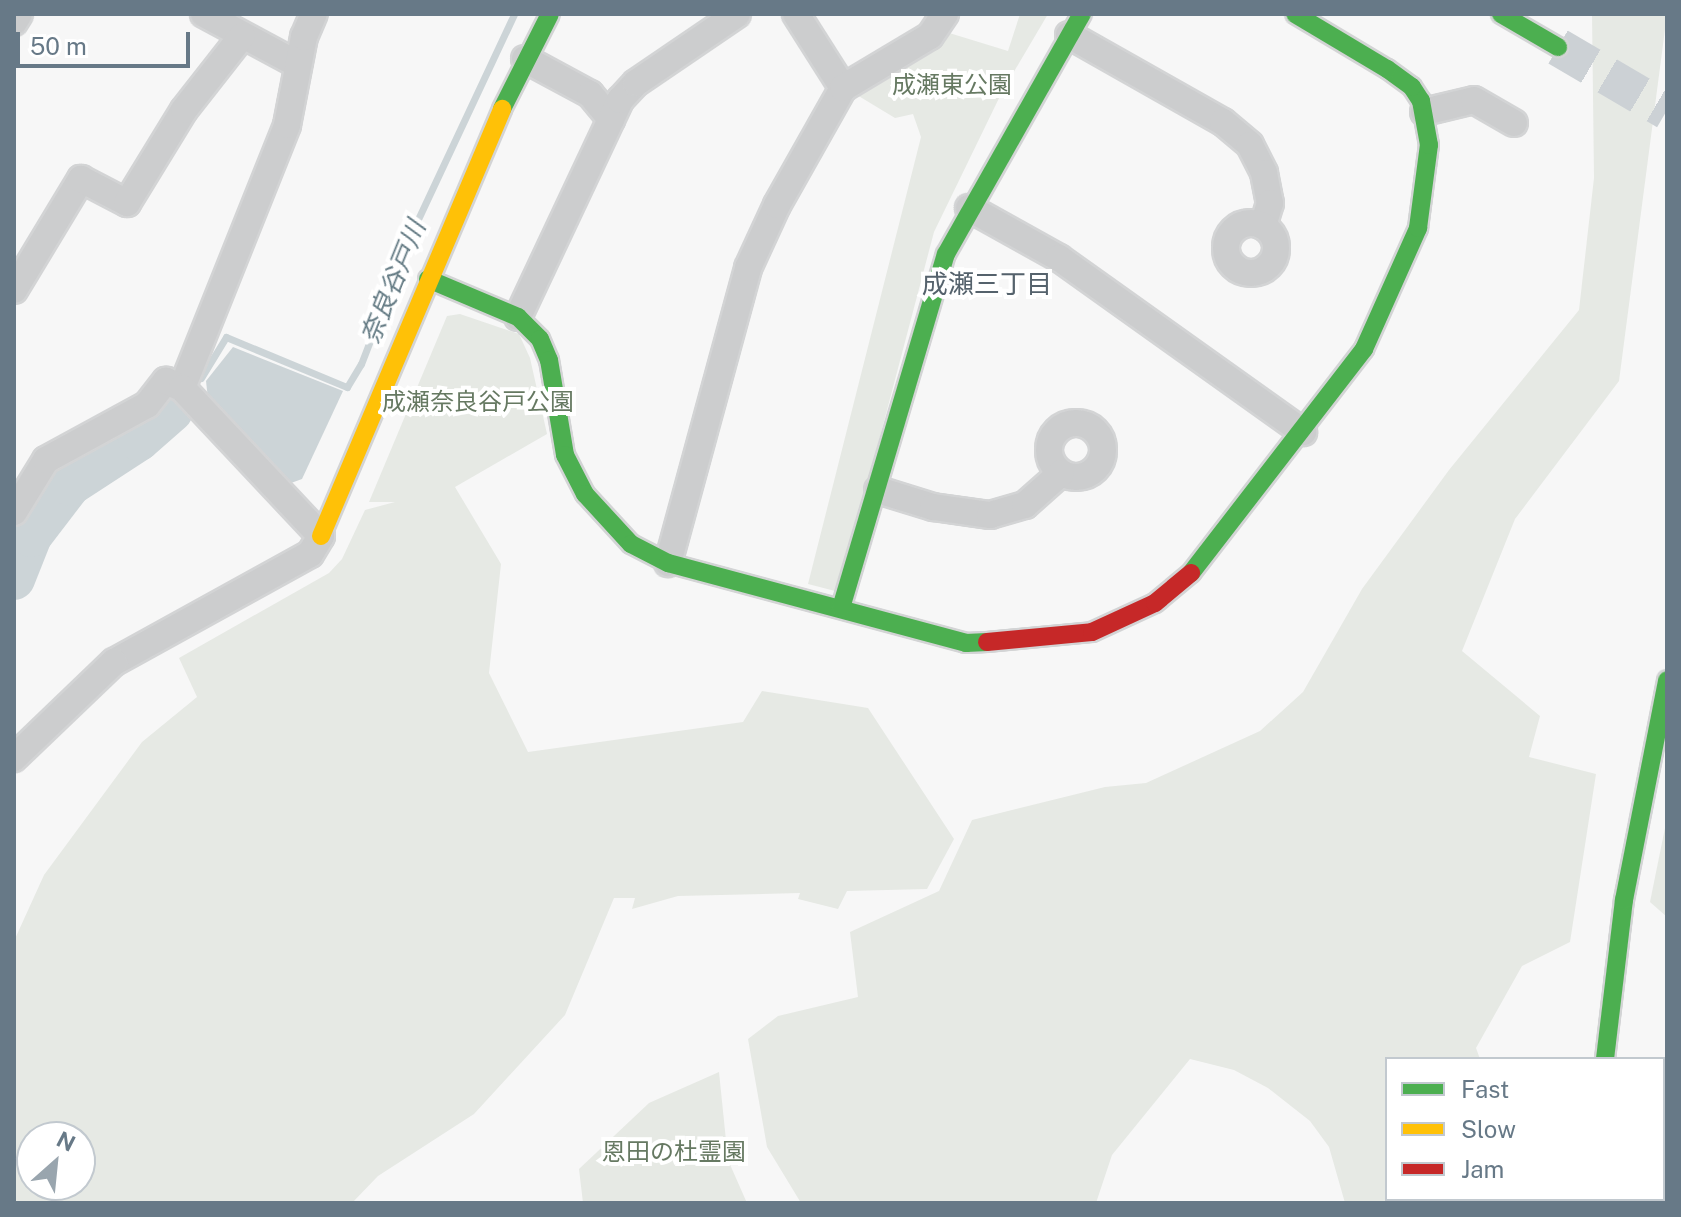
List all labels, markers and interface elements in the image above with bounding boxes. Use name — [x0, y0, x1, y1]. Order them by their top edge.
scale bar — [20, 16, 194, 66]
text: 50 m — [30, 32, 87, 60]
park label: 成瀬東公園 — [892, 71, 1012, 99]
water label: 奈良谷戸川 — [354, 216, 432, 348]
district label: 成瀬三丁目 — [922, 268, 1052, 300]
park label: 成瀬奈良谷戸公園 — [382, 388, 574, 416]
legend — [1385, 1057, 1665, 1201]
text: Fast — [1461, 1075, 1509, 1103]
text: Slow — [1461, 1115, 1516, 1143]
north arrow — [16, 1121, 96, 1201]
text: N — [52, 1126, 80, 1157]
park label: 恩田の杜霊園 — [602, 1138, 746, 1166]
text: Jam — [1461, 1155, 1504, 1183]

